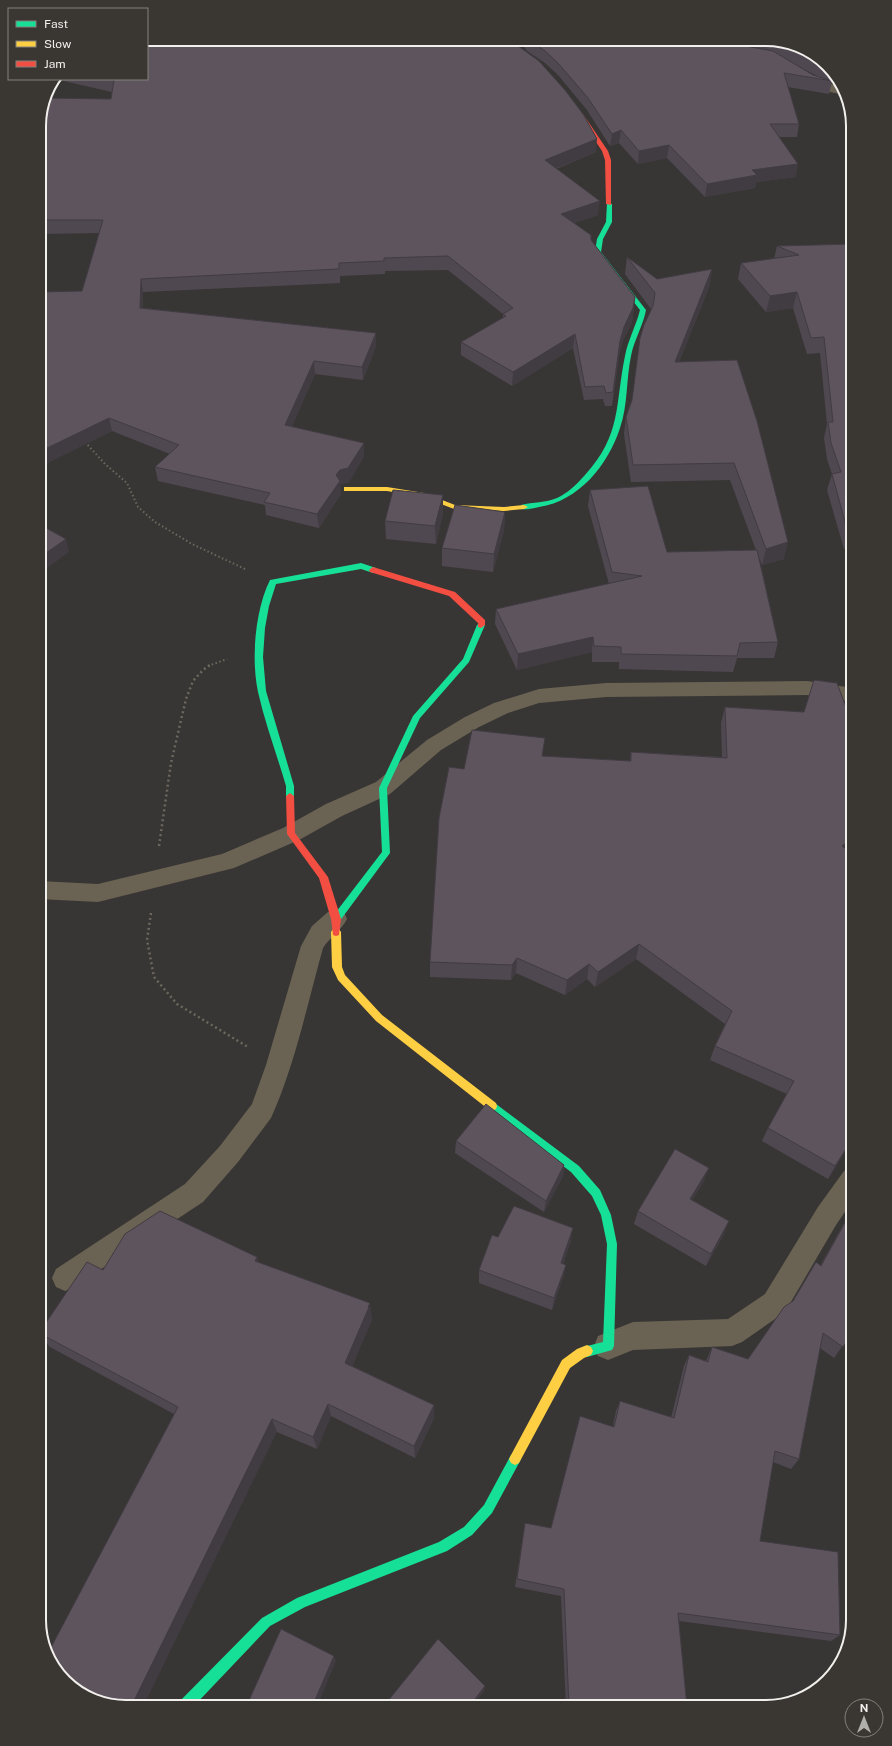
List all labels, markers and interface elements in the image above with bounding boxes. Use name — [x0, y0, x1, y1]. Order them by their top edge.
legend — [8, 8, 148, 80]
text: Fast — [44, 17, 69, 31]
text: Slow — [44, 37, 72, 51]
text: Jam — [44, 57, 66, 71]
north arrow — [844, 1698, 884, 1738]
text: N — [860, 1702, 868, 1714]

